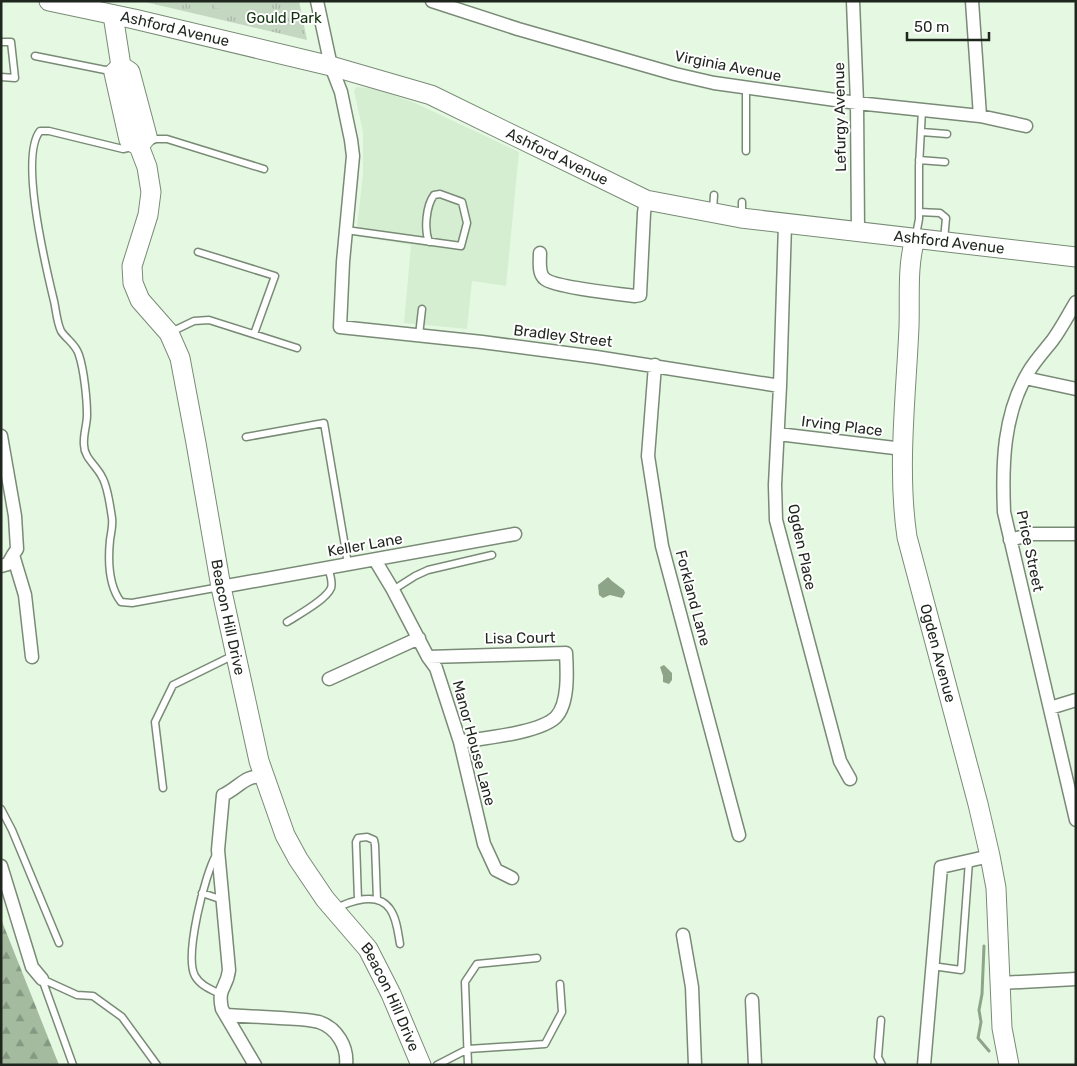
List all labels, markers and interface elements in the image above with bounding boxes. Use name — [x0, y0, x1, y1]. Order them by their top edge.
street label: Ashford Avenue — [119, 7, 231, 50]
park label: Gould Park — [246, 9, 322, 27]
scale bar — [907, 10, 990, 42]
text: 50 m — [914, 18, 949, 36]
street label: Virginia Avenue — [673, 47, 783, 85]
street label: Lefurgy Avenue — [830, 62, 850, 172]
street label: Ashford Avenue — [503, 124, 611, 189]
street label: Ashford Avenue — [893, 227, 1005, 258]
street label: Bradley Street — [513, 321, 614, 351]
street label: Irving Place — [800, 412, 884, 440]
street label: Ogden Place — [784, 502, 820, 592]
street label: Price Street — [1013, 509, 1047, 593]
street label: Keller Lane — [326, 530, 404, 560]
street label: Forkland Lane — [672, 548, 714, 648]
street label: Beacon Hill Drive — [207, 558, 249, 677]
street label: Ogden Avenue — [916, 602, 960, 704]
street label: Lisa Court — [484, 628, 556, 648]
street label: Manor House Lane — [449, 678, 499, 808]
street label: Beacon Hill Drive — [357, 939, 423, 1054]

